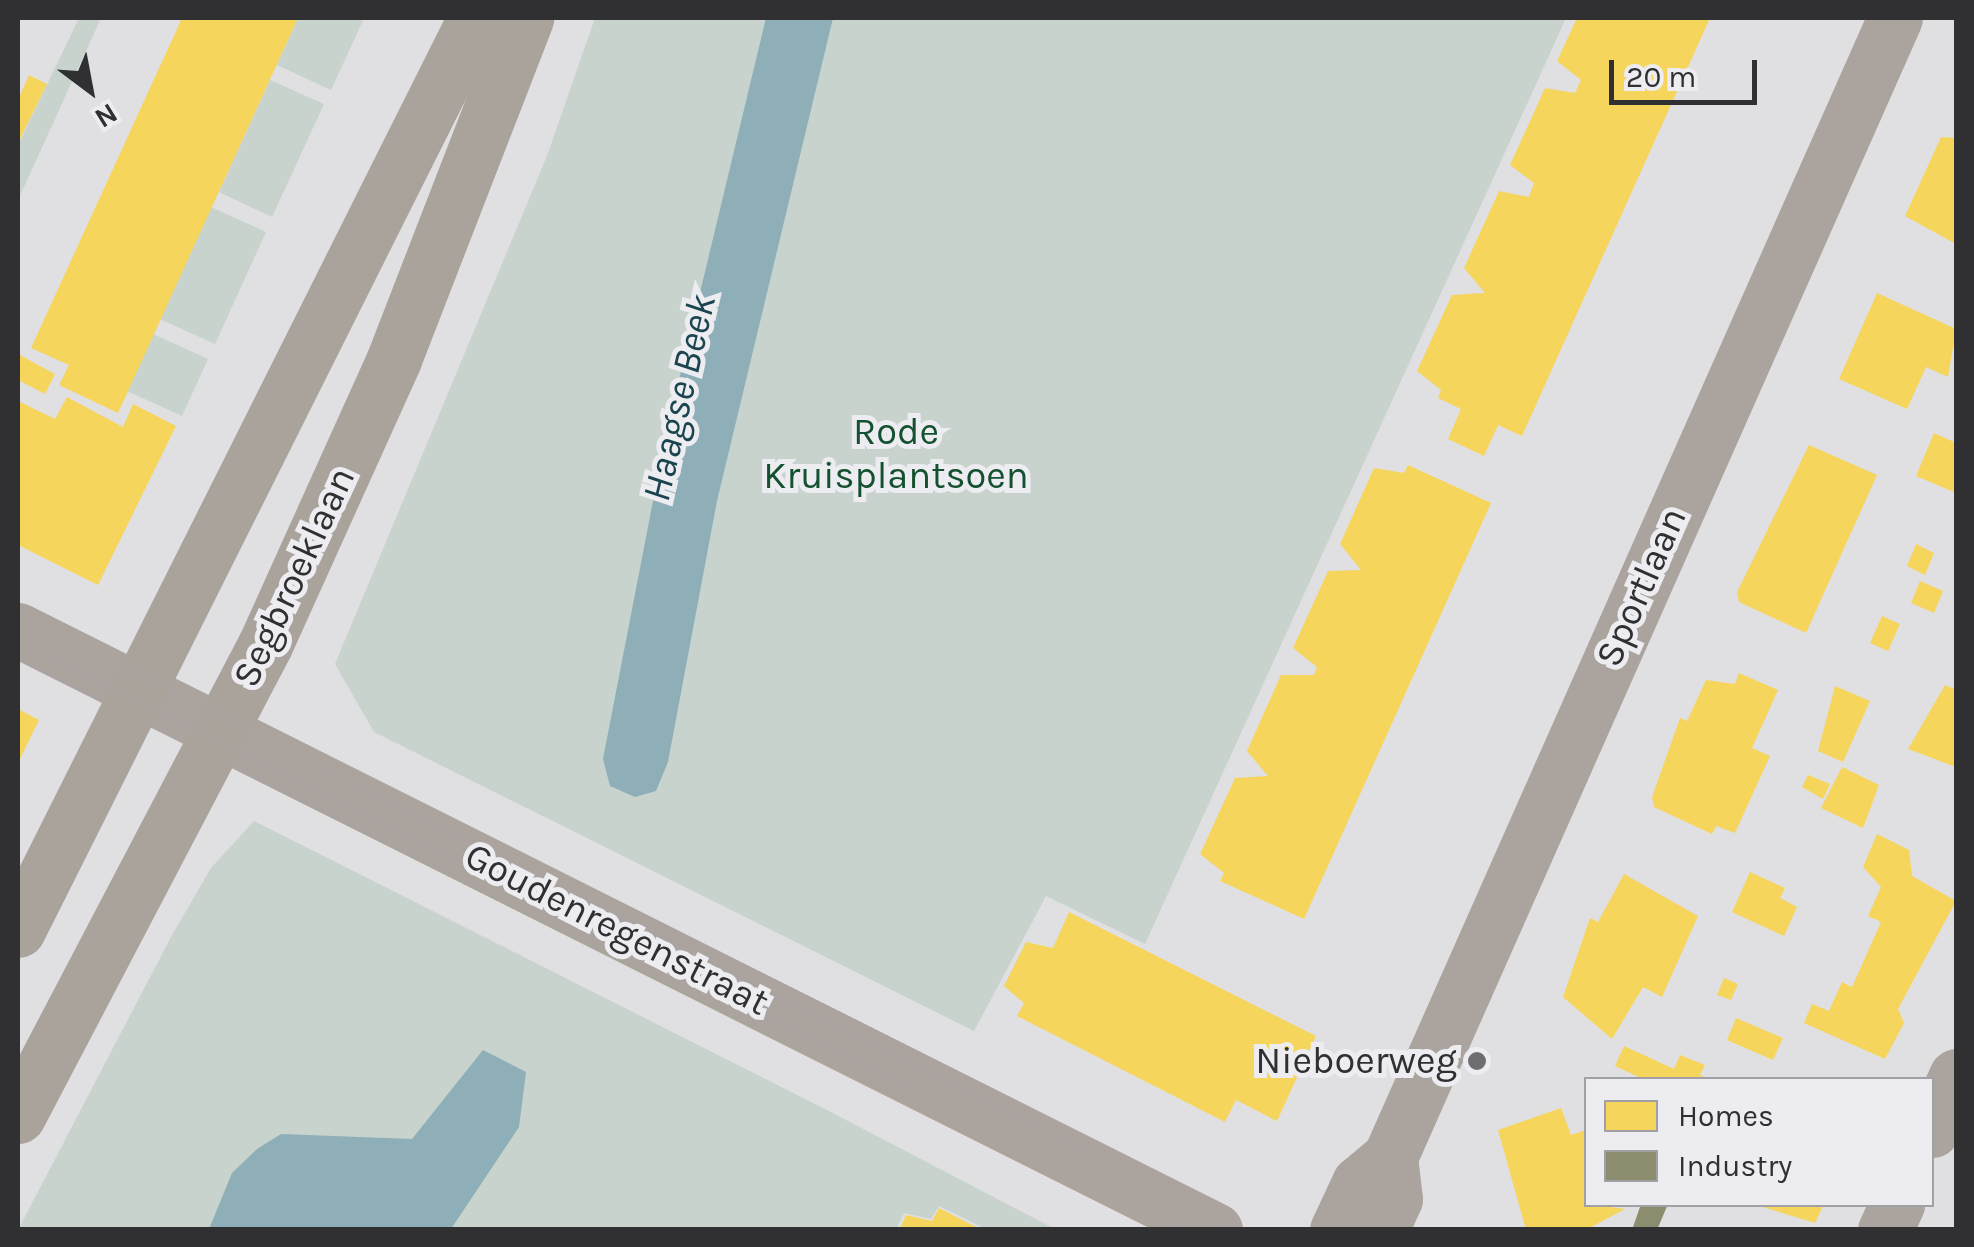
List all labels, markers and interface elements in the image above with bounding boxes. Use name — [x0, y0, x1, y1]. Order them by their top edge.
north arrow — [40, 40, 140, 140]
scale bar — [1614, 40, 1762, 102]
text: 20 m — [1626, 59, 1696, 95]
text: N — [89, 97, 123, 135]
water label: Haagse Beek — [632, 290, 726, 506]
park label: Rode Kruisplantsoen — [763, 409, 1029, 498]
street label: Segbroeklaan — [223, 460, 365, 694]
street label: Sportlaan — [1586, 500, 1696, 674]
street label: Goudenregenstraat — [458, 833, 776, 1025]
place label: Nieboerweg — [1255, 1038, 1457, 1084]
marker: Nieboerweg — [1466, 1050, 1488, 1072]
legend — [1584, 1077, 1934, 1207]
text: Homes — [1678, 1098, 1774, 1134]
text: Industry — [1678, 1148, 1792, 1184]

